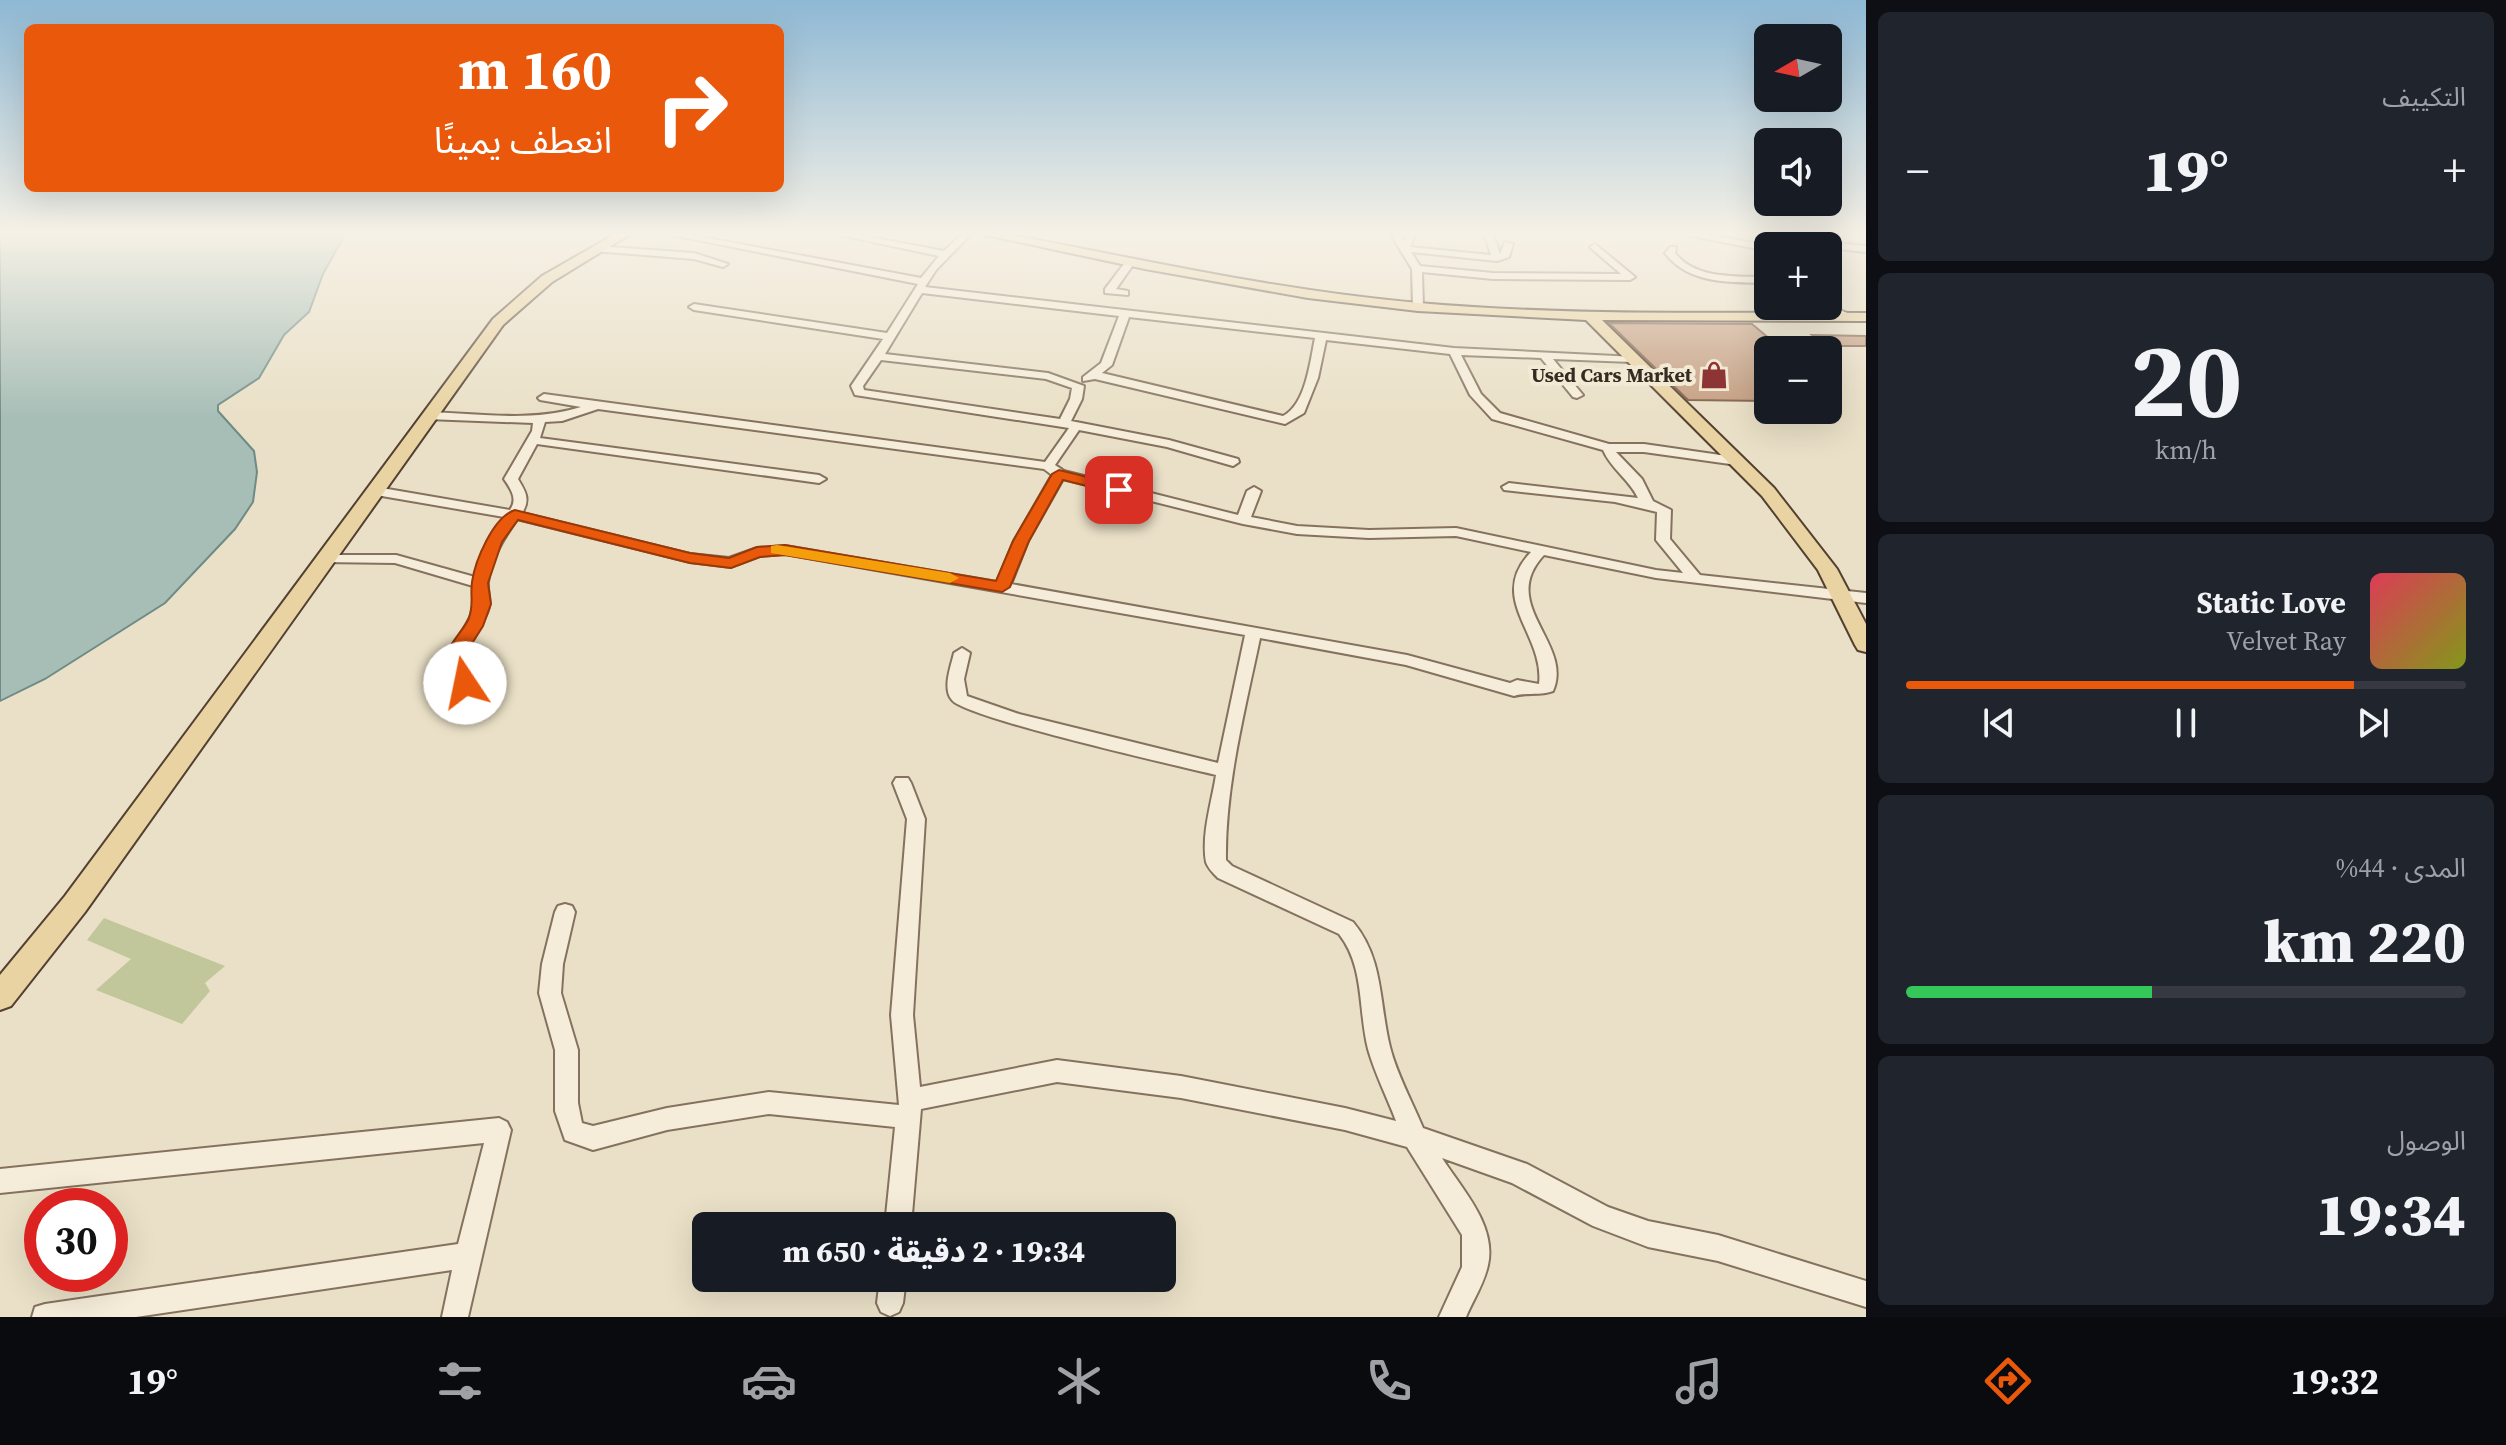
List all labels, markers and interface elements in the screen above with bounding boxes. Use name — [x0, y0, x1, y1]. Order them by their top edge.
north arrow — [1754, 24, 1842, 112]
map controls — [1754, 24, 1842, 424]
text: 160 m — [458, 31, 612, 108]
icon: right — [640, 56, 744, 160]
text: التكييف — [2382, 79, 2466, 115]
text: انعطف يمينًا — [434, 116, 612, 165]
button: sound — [1754, 128, 1842, 216]
text: 19° — [2143, 129, 2229, 211]
text: − — [1906, 140, 1929, 201]
text: + — [2443, 140, 2466, 201]
button: + — [1754, 232, 1842, 320]
text: 20 — [2130, 308, 2242, 451]
button: − — [1754, 336, 1842, 424]
shop icon: Used Cars Market — [1699, 360, 1729, 390]
place label: Used Cars Market — [1531, 361, 1693, 389]
text: km/h — [2155, 432, 2217, 468]
pin — [1085, 456, 1153, 524]
icon: arrive — [1097, 468, 1141, 512]
text: Static Love — [2197, 582, 2346, 623]
text: Velvet Ray — [2226, 623, 2346, 659]
position arrow — [423, 641, 507, 725]
icon: previous — [1977, 701, 2021, 745]
icon: pause — [2164, 701, 2208, 745]
icon: next — [2351, 701, 2395, 745]
text: المدى · 44% — [2336, 850, 2466, 886]
text: 220 km — [2263, 900, 2466, 982]
text: الوصول — [2387, 1123, 2466, 1159]
text: 19:34 — [2316, 1173, 2466, 1255]
speed limit sign: 30 — [24, 1188, 128, 1292]
text: 19:34 · 2 دقيقة · 650 m — [783, 1231, 1085, 1272]
icon: filters — [432, 1353, 488, 1409]
icon: car — [741, 1353, 797, 1409]
icon: climate — [1051, 1353, 1107, 1409]
icon: phone — [1361, 1353, 1417, 1409]
icon: music — [1671, 1353, 1727, 1409]
icon: directions — [1980, 1353, 2036, 1409]
text: 19° — [127, 1357, 178, 1406]
text: 19:32 — [2290, 1357, 2379, 1406]

